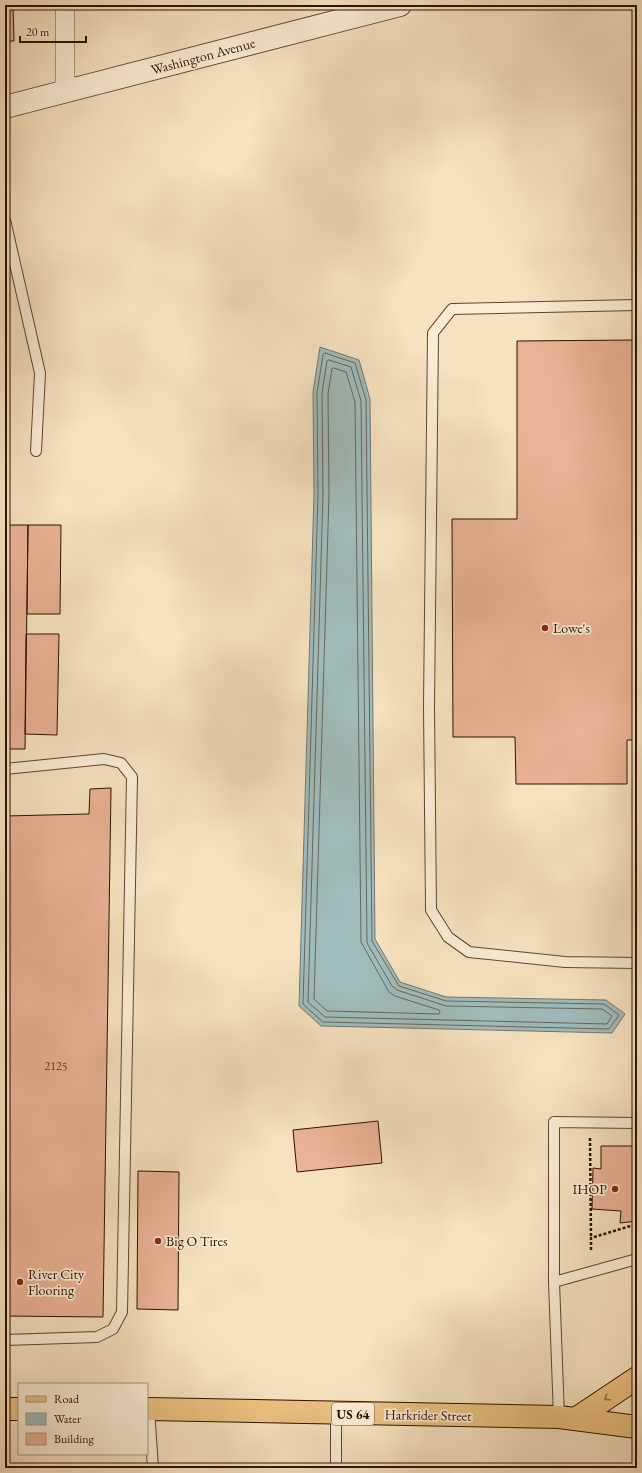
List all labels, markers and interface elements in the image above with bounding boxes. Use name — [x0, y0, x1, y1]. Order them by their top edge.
scale bar — [20, 18, 86, 44]
text: 20 m — [26, 24, 50, 40]
street label: Washington Avenue — [149, 33, 258, 79]
place label: Lowe's — [553, 619, 590, 637]
marker: Lowe's — [540, 623, 550, 633]
house number: 2125 — [44, 1058, 68, 1074]
place label: IHOP — [572, 1180, 607, 1198]
marker: IHOP — [610, 1184, 620, 1194]
place label: Big O Tires — [166, 1232, 228, 1250]
marker: Big O Tires — [153, 1236, 163, 1246]
place label: River City Flooring — [28, 1265, 85, 1299]
marker: River City Flooring — [15, 1277, 25, 1287]
legend — [18, 1383, 148, 1455]
text: Road — [54, 1391, 80, 1407]
one-way arrow — [604, 1393, 611, 1401]
road number: US 64 — [332, 1403, 374, 1425]
street label: Harkrider Street — [384, 1405, 472, 1425]
text: Water — [54, 1411, 81, 1427]
text: Building — [54, 1431, 95, 1447]

